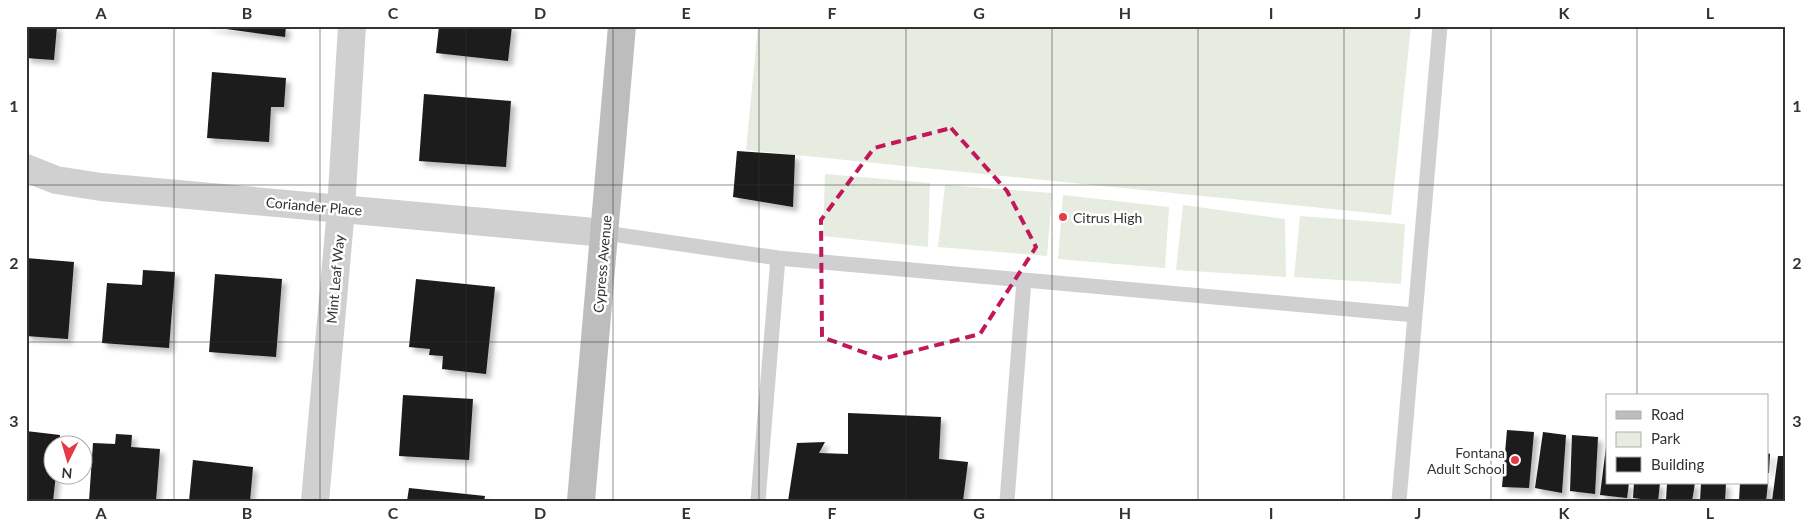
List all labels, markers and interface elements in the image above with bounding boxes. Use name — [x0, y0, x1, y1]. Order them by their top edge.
text: A — [94, 3, 107, 22]
text: B — [242, 3, 252, 22]
text: C — [388, 3, 399, 22]
text: D — [534, 3, 546, 22]
text: E — [681, 3, 691, 22]
text: F — [827, 3, 837, 22]
text: G — [973, 3, 985, 22]
text: H — [1119, 3, 1131, 22]
text: I — [1269, 3, 1273, 22]
text: J — [1415, 3, 1421, 22]
text: K — [1559, 3, 1571, 22]
text: L — [1706, 3, 1715, 22]
text: 1 — [9, 96, 19, 115]
text: 1 — [1792, 96, 1802, 115]
street label: Coriander Place — [265, 193, 363, 219]
place label: Citrus High — [1073, 209, 1142, 226]
marker: Citrus High — [1057, 211, 1069, 223]
street label: Cypress Avenue — [589, 214, 615, 314]
street label: Mint Leaf Way — [323, 233, 347, 324]
text: 2 — [9, 253, 19, 272]
text: 2 — [1792, 253, 1802, 272]
legend — [1606, 394, 1768, 484]
text: Road — [1651, 405, 1684, 423]
text: 3 — [9, 411, 19, 430]
text: 3 — [1792, 411, 1802, 430]
text: Park — [1651, 429, 1681, 447]
north arrow — [42, 434, 92, 484]
place label: Fontana Adult School — [1427, 444, 1505, 477]
marker: Fontana Adult School — [1509, 454, 1521, 466]
text: Building — [1651, 455, 1704, 473]
text: N — [61, 465, 73, 482]
text: A — [94, 503, 107, 522]
text: B — [242, 503, 252, 522]
text: C — [388, 503, 399, 522]
text: D — [534, 503, 546, 522]
text: E — [681, 503, 691, 522]
text: F — [827, 503, 837, 522]
text: G — [973, 503, 985, 522]
text: H — [1119, 503, 1131, 522]
text: I — [1269, 503, 1273, 522]
text: J — [1415, 503, 1421, 522]
text: K — [1559, 503, 1571, 522]
text: L — [1706, 503, 1715, 522]

